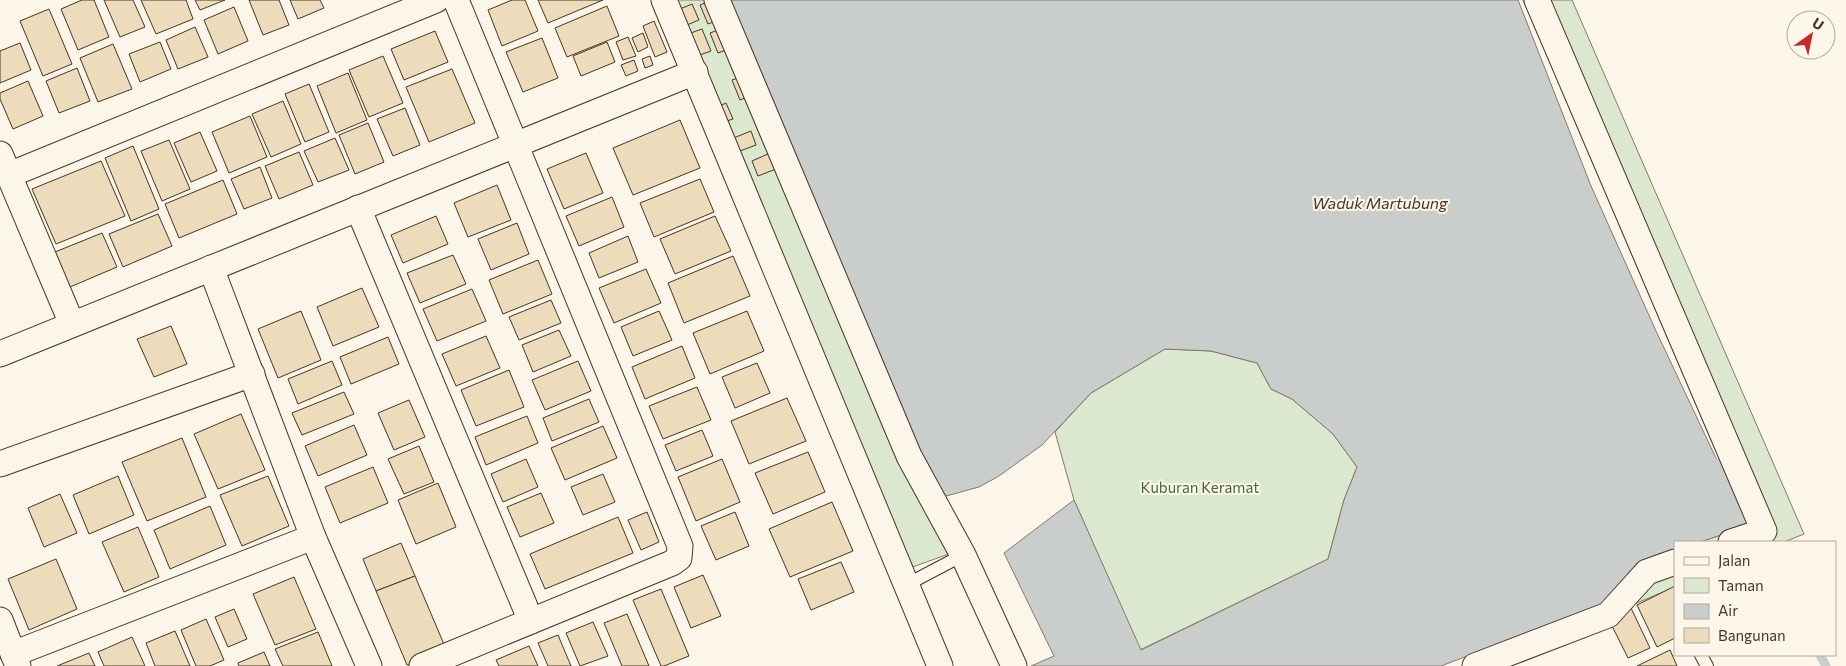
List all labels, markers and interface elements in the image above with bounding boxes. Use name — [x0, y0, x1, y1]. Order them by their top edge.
north arrow — [1786, 10, 1836, 60]
text: U — [1809, 14, 1827, 34]
water label: Waduk Martubung — [1312, 193, 1449, 212]
park label: Kuburan Keramat — [1141, 478, 1259, 496]
legend — [1674, 541, 1836, 656]
text: Jalan — [1718, 551, 1750, 569]
text: Taman — [1718, 576, 1764, 594]
text: Air — [1718, 601, 1738, 619]
text: Bangunan — [1718, 626, 1786, 644]

